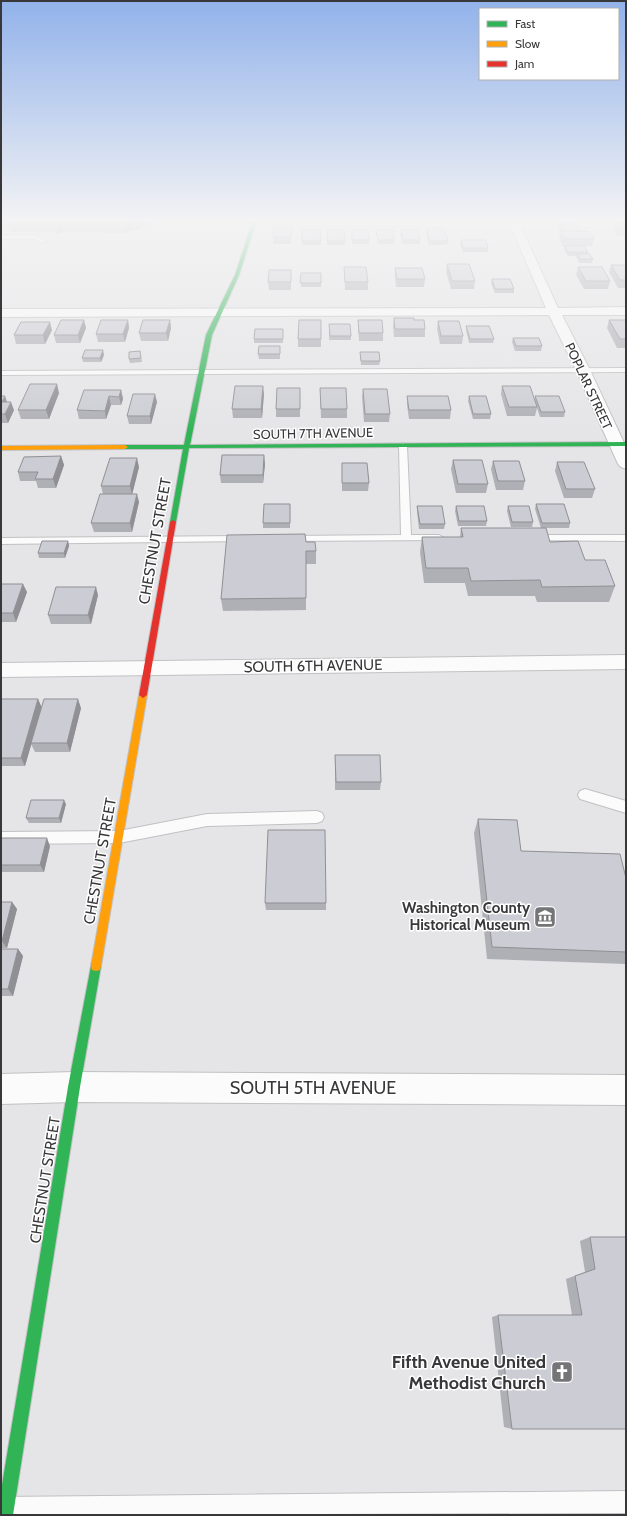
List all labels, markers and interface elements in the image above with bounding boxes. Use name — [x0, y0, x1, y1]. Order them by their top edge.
legend — [479, 8, 619, 80]
text: Fast — [515, 16, 535, 31]
text: Slow — [515, 36, 540, 51]
text: Jam — [514, 56, 534, 71]
street label: POPLAR STREET — [562, 340, 616, 432]
street label: SOUTH 7TH AVENUE — [253, 424, 373, 442]
street label: CHESTNUT STREET — [135, 476, 175, 606]
street label: SOUTH 6TH AVENUE — [243, 656, 383, 676]
street label: CHESTNUT STREET — [80, 796, 120, 926]
place label: Washington County Historical Museum — [402, 899, 531, 934]
museum icon: Washington County Historical Museum — [532, 904, 558, 930]
street label: SOUTH 5TH AVENUE — [230, 1077, 396, 1099]
street label: CHESTNUT STREET — [26, 1115, 64, 1245]
place label: Fifth Avenue United Methodist Church — [392, 1351, 546, 1394]
church icon: Fifth Avenue United Methodist Church — [549, 1359, 575, 1385]

